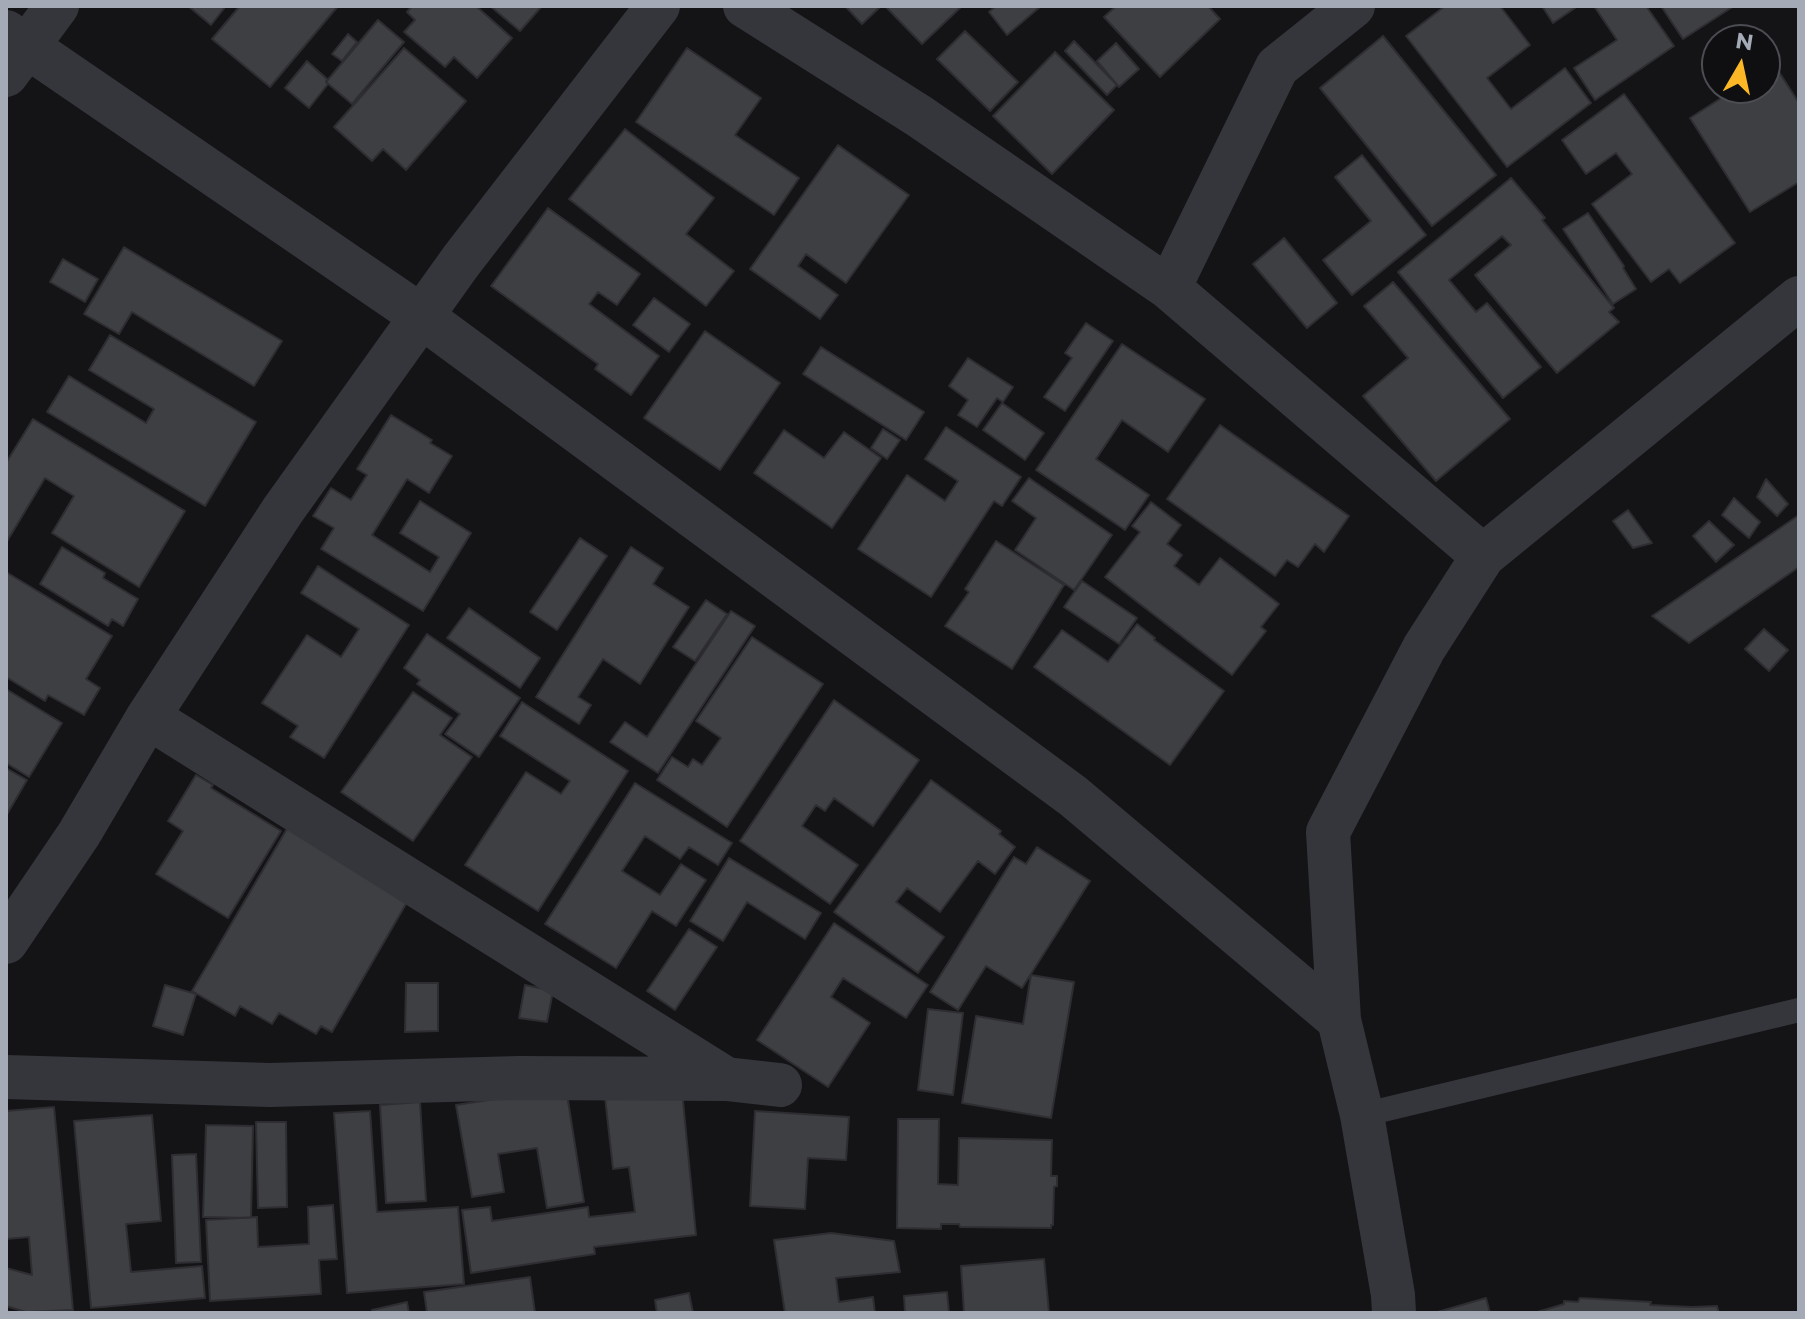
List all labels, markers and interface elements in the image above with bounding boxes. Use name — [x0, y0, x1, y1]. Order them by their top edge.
north arrow — [1701, 24, 1781, 104]
text: N — [1734, 27, 1755, 57]

